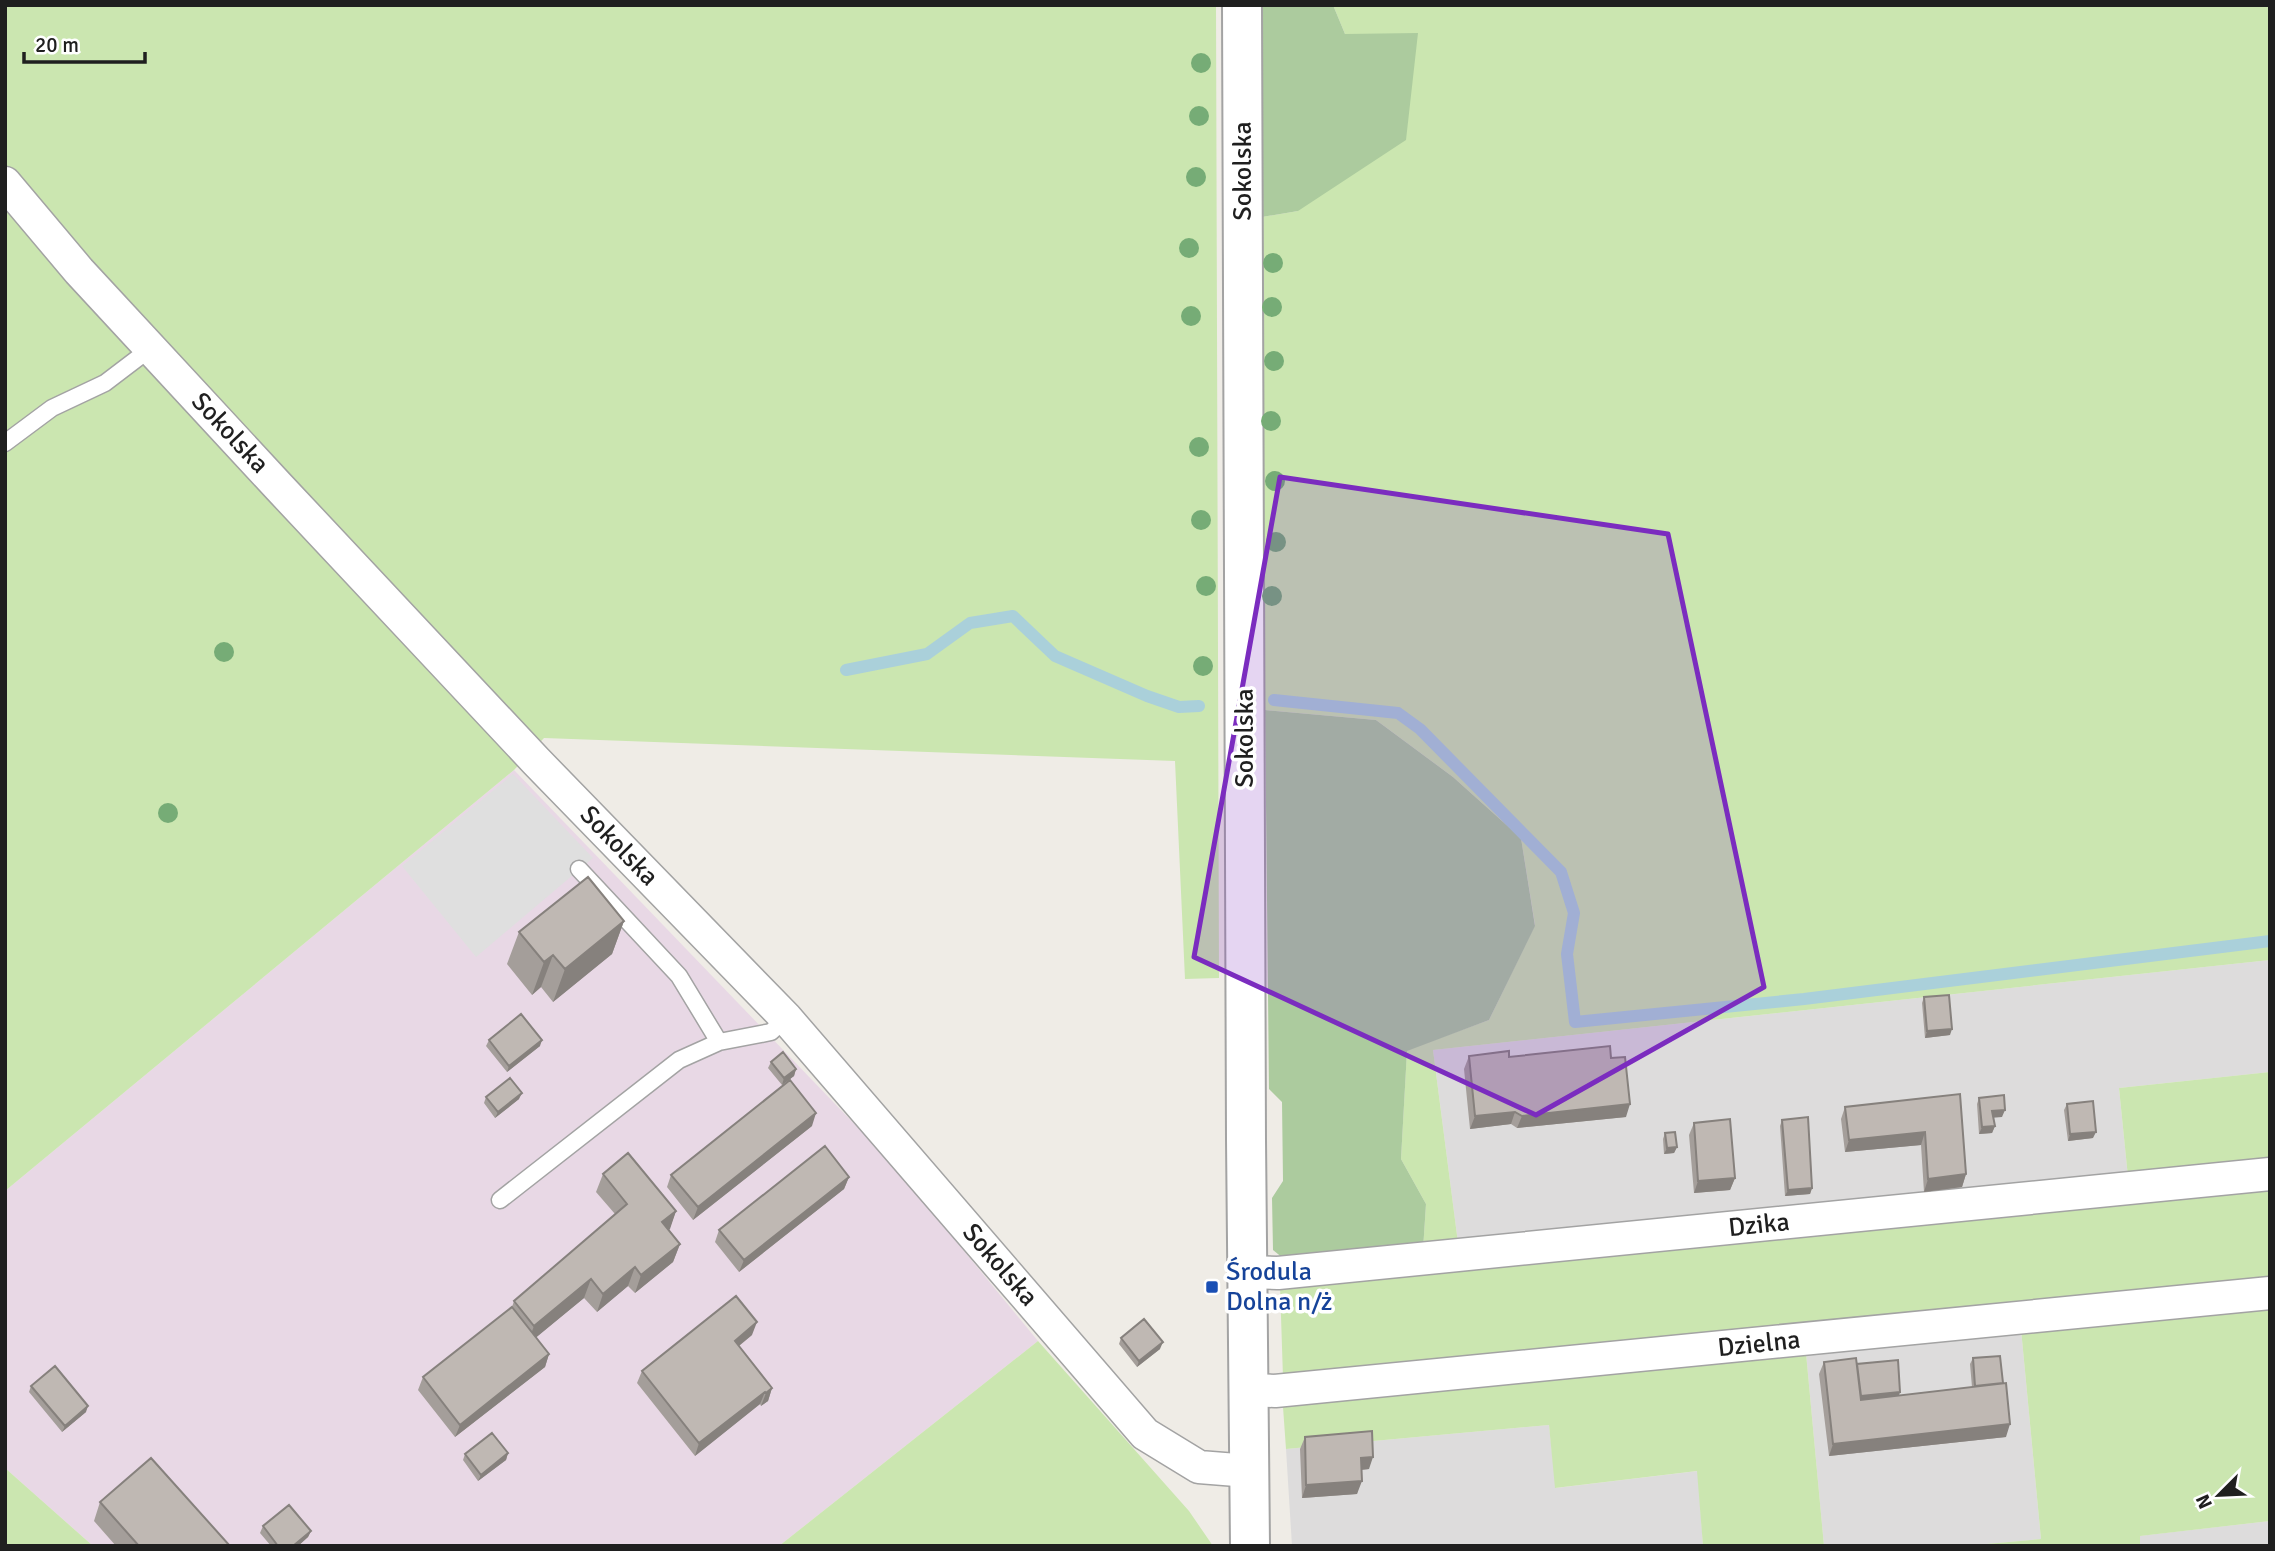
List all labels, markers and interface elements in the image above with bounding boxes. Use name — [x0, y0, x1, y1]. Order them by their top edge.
scale bar — [24, 21, 145, 65]
text: 20 m — [35, 32, 79, 58]
street label: Sokolska — [1227, 121, 1259, 221]
street label: Sokolska — [184, 386, 276, 480]
street label: Sokolska — [1229, 688, 1261, 788]
street label: Sokolska — [573, 799, 665, 893]
street label: Dzika — [1727, 1206, 1791, 1244]
street label: Sokolska — [955, 1217, 1045, 1313]
place label: Środula Dolna n/ż — [1226, 1256, 1332, 1318]
marker: Środula Dolna n/ż — [1204, 1279, 1220, 1295]
street label: Dzielna — [1716, 1324, 1802, 1364]
north arrow — [2184, 1460, 2254, 1530]
text: N — [2191, 1491, 2218, 1512]

